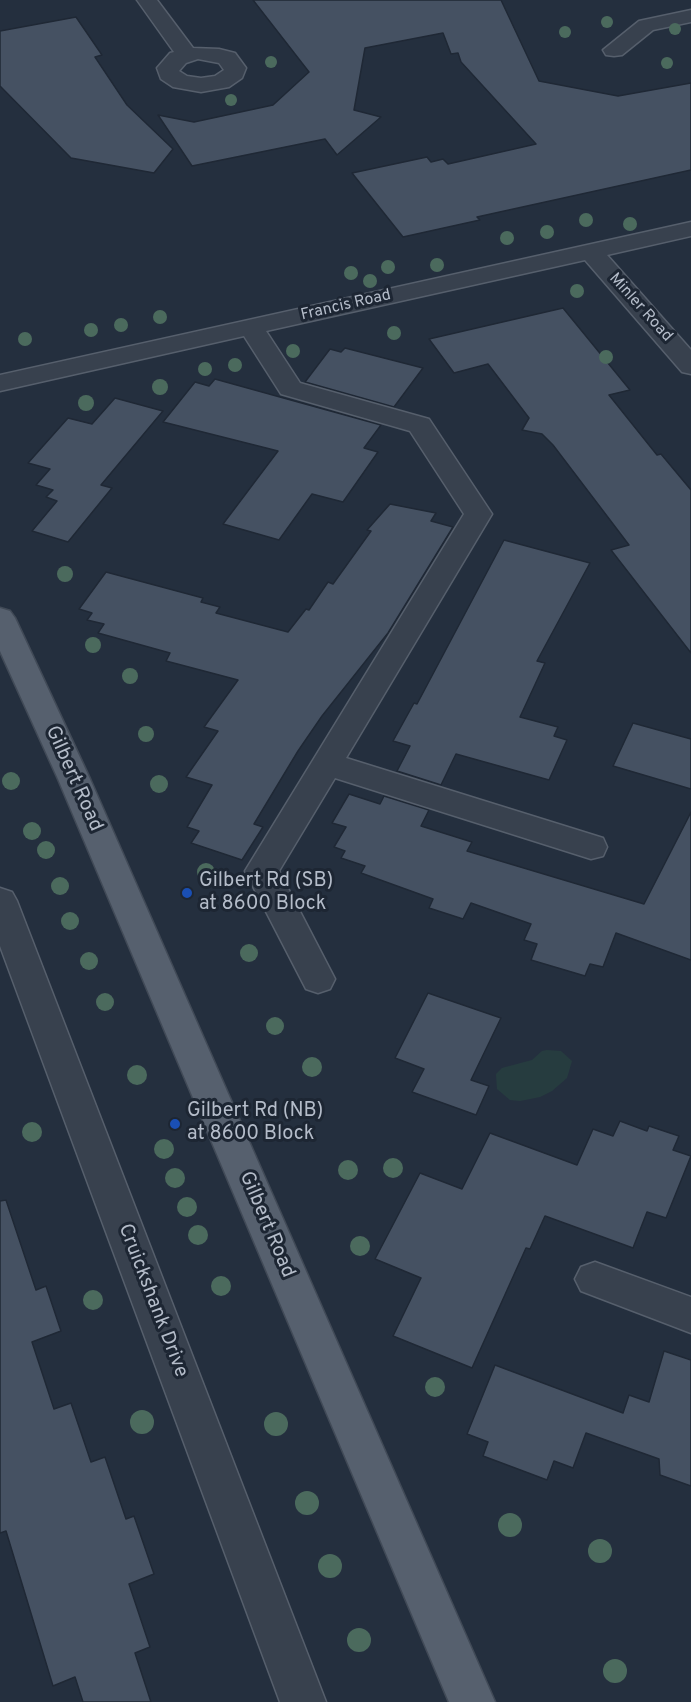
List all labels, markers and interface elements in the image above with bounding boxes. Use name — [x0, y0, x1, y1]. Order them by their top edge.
street label: Minler Road — [604, 270, 676, 346]
street label: Francis Road — [299, 286, 393, 326]
street label: Gilbert Road — [39, 722, 107, 836]
place label: Gilbert Rd (SB) at 8600 Block — [199, 870, 333, 917]
marker: Gilbert Rd (SB) at 8600 Block — [180, 886, 194, 900]
place label: Gilbert Rd (NB) at 8600 Block — [187, 1100, 323, 1147]
marker: Gilbert Rd (NB) at 8600 Block — [168, 1117, 182, 1131]
street label: Gilbert Road — [233, 1168, 299, 1282]
street label: Cruickshank Drive — [112, 1221, 192, 1381]

